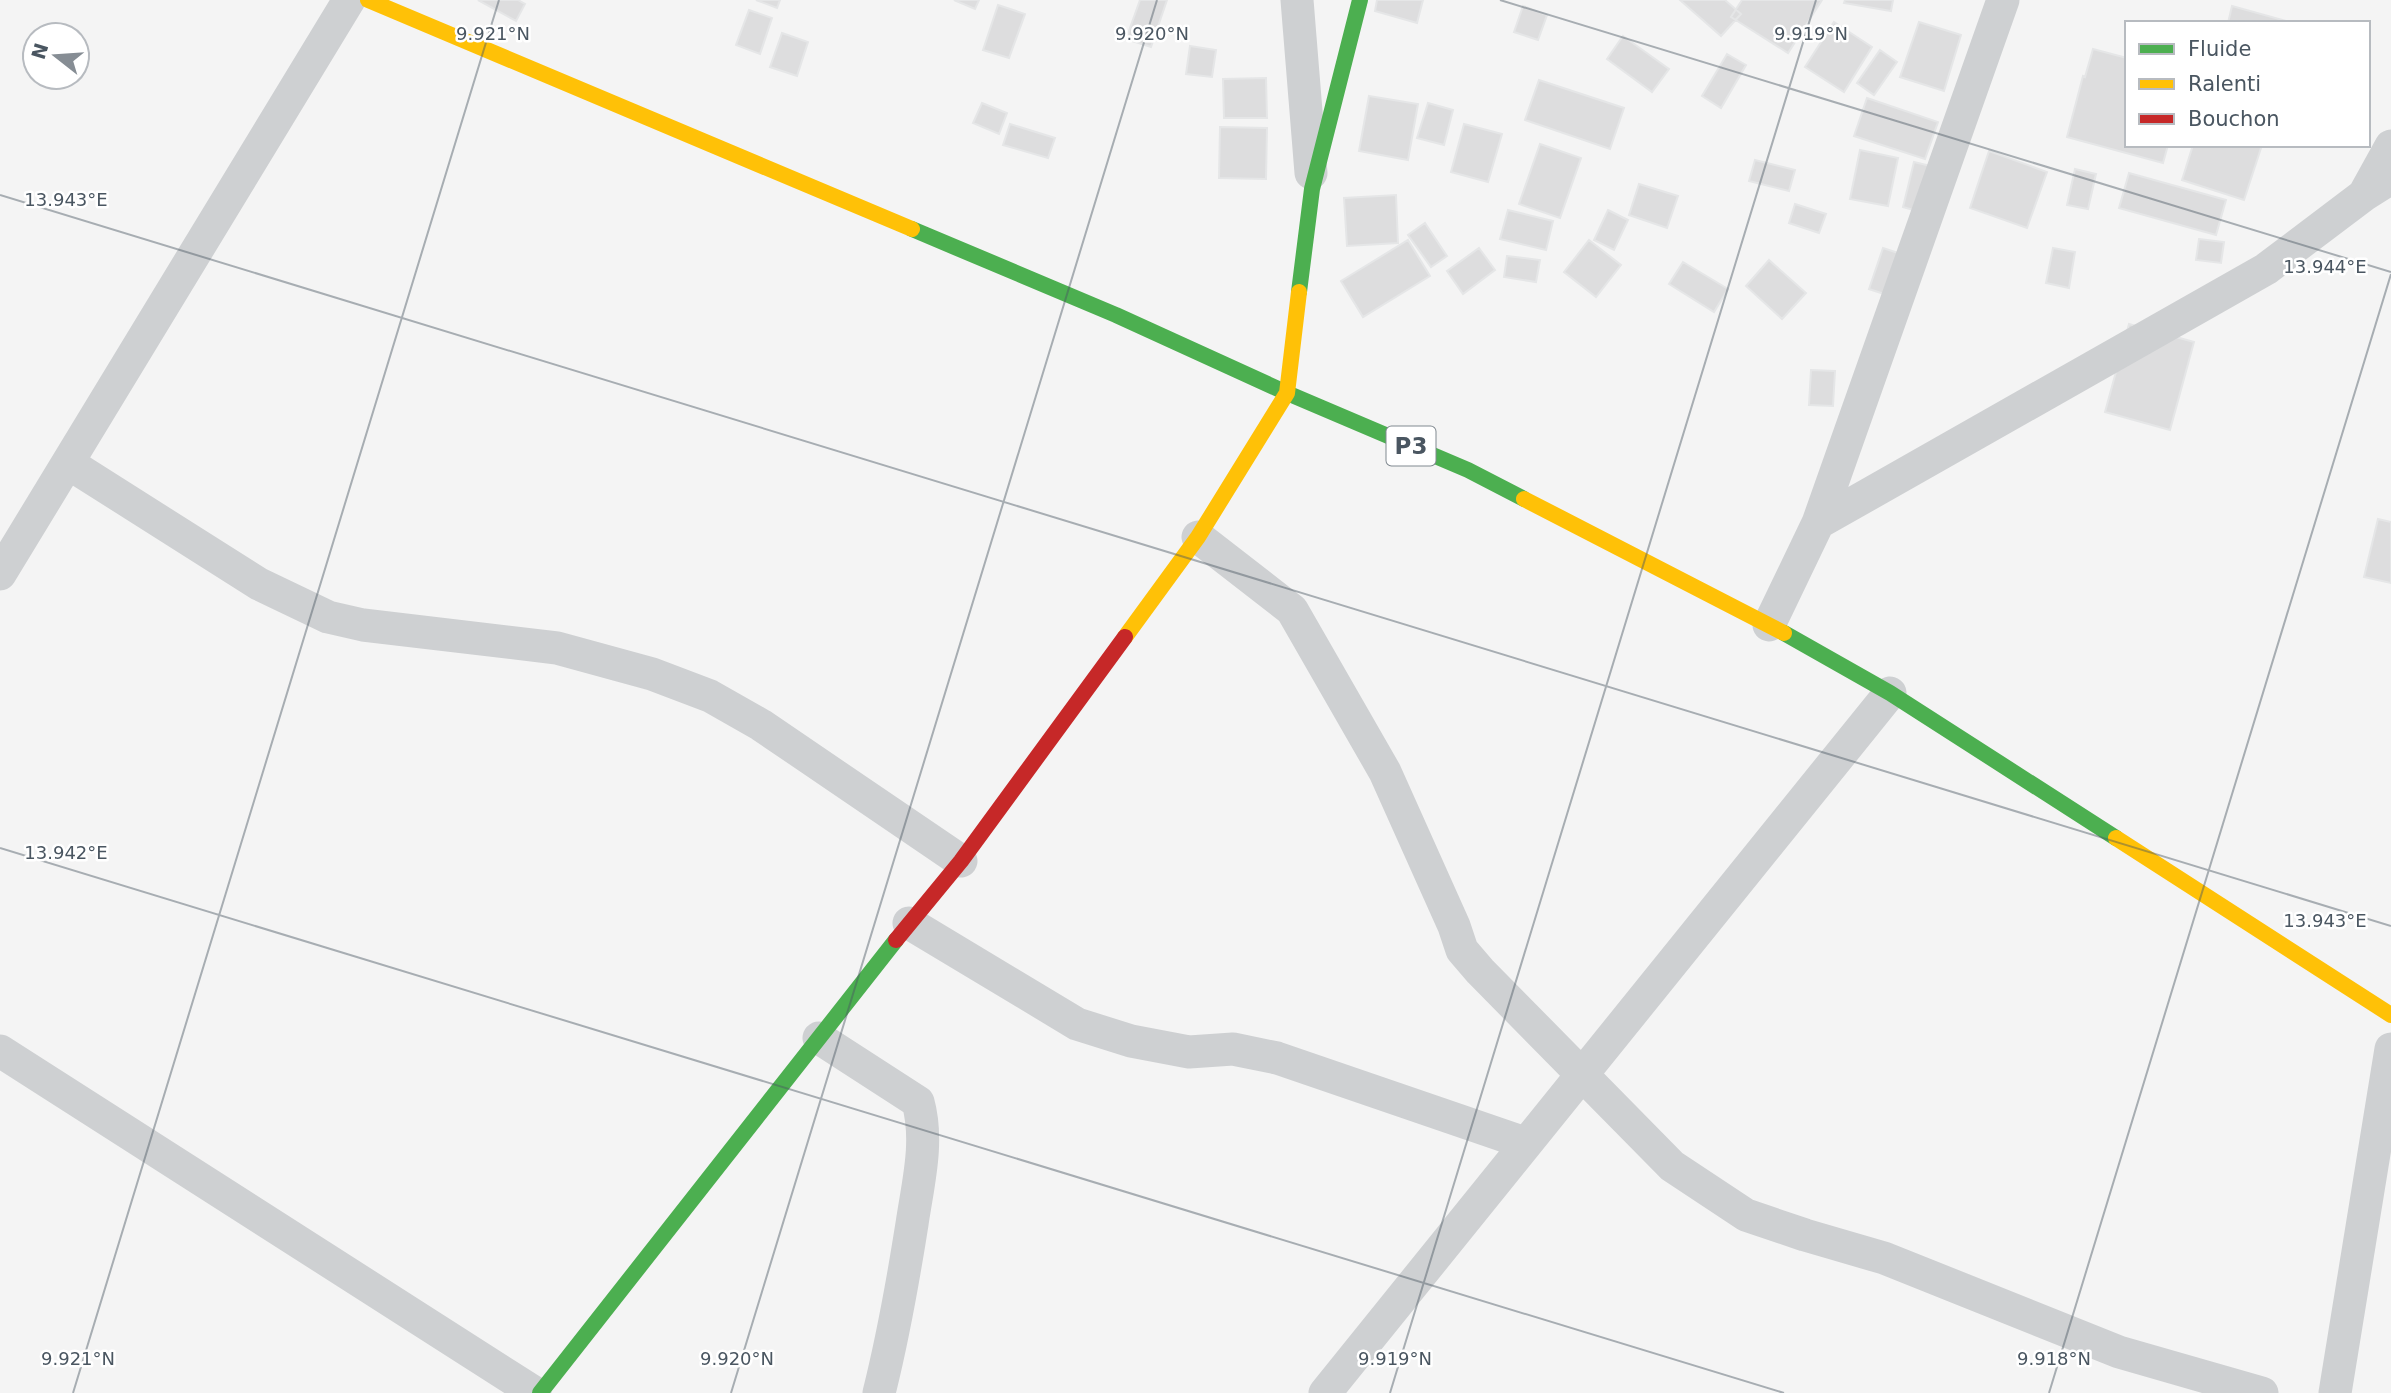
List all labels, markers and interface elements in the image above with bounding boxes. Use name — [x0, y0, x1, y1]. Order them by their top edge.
north arrow — [21, 21, 91, 91]
legend — [2125, 21, 2370, 147]
text: 9.921°N — [456, 23, 530, 44]
text: 9.920°N — [1115, 23, 1189, 44]
text: 9.919°N — [1774, 23, 1848, 44]
text: Fluide — [2188, 37, 2251, 61]
text: N — [27, 40, 53, 62]
text: Ralenti — [2188, 72, 2261, 96]
text: Bouchon — [2188, 107, 2280, 131]
text: 13.943°E — [24, 189, 108, 210]
text: 13.944°E — [2283, 256, 2367, 277]
road number: P3 — [1386, 426, 1436, 466]
text: 13.942°E — [24, 842, 108, 863]
text: 13.943°E — [2283, 910, 2367, 931]
text: 9.921°N — [41, 1348, 115, 1369]
text: 9.920°N — [700, 1348, 774, 1369]
text: 9.919°N — [1358, 1348, 1432, 1369]
text: 9.918°N — [2017, 1348, 2091, 1369]

